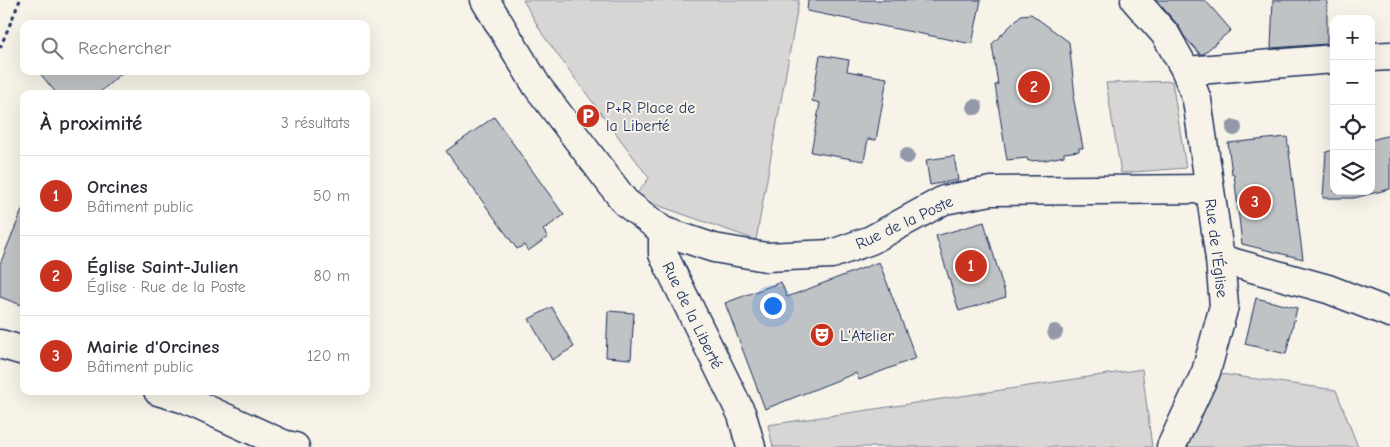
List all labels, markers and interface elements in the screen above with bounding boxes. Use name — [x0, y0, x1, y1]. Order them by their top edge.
map controls — [1330, 15, 1375, 195]
button: + — [1330, 15, 1375, 60]
search box — [20, 20, 370, 75]
icon: search — [38, 34, 66, 62]
text: Rechercher — [78, 37, 171, 59]
button: − — [1330, 60, 1375, 105]
pin: 2 — [1018, 68, 1050, 106]
place label: P+R Place de la Liberté — [606, 99, 695, 135]
parking icon: P+R Place de la Liberté — [575, 103, 601, 129]
button: locate — [1330, 105, 1375, 150]
text: À proximité — [40, 111, 142, 135]
text: 3 résultats — [281, 114, 350, 132]
button: layers — [1330, 150, 1375, 195]
text: Orcines — [87, 176, 147, 198]
pin: 3 — [1239, 183, 1271, 221]
text: 1 — [53, 187, 59, 205]
text: 50 m — [313, 187, 350, 205]
street label: Rue de la Poste — [853, 192, 956, 253]
text: Bâtiment public — [87, 198, 193, 216]
street label: Rue de l'Église — [1201, 198, 1232, 299]
pin: 1 — [955, 247, 987, 285]
text: Église Saint-Julien — [87, 256, 238, 278]
street label: Rue de la Liberté — [658, 259, 726, 372]
text: 2 — [52, 267, 60, 285]
text: 80 m — [313, 267, 350, 285]
text: Église · Rue de la Poste — [87, 278, 246, 296]
your location — [760, 293, 786, 319]
theatre icon: L'Atelier — [809, 322, 835, 348]
place label: L'Atelier — [840, 327, 895, 345]
text: Mairie d'Orcines — [87, 336, 219, 358]
text: 3 — [52, 347, 60, 365]
text: 120 m — [307, 347, 350, 365]
text: Bâtiment public — [87, 358, 193, 376]

